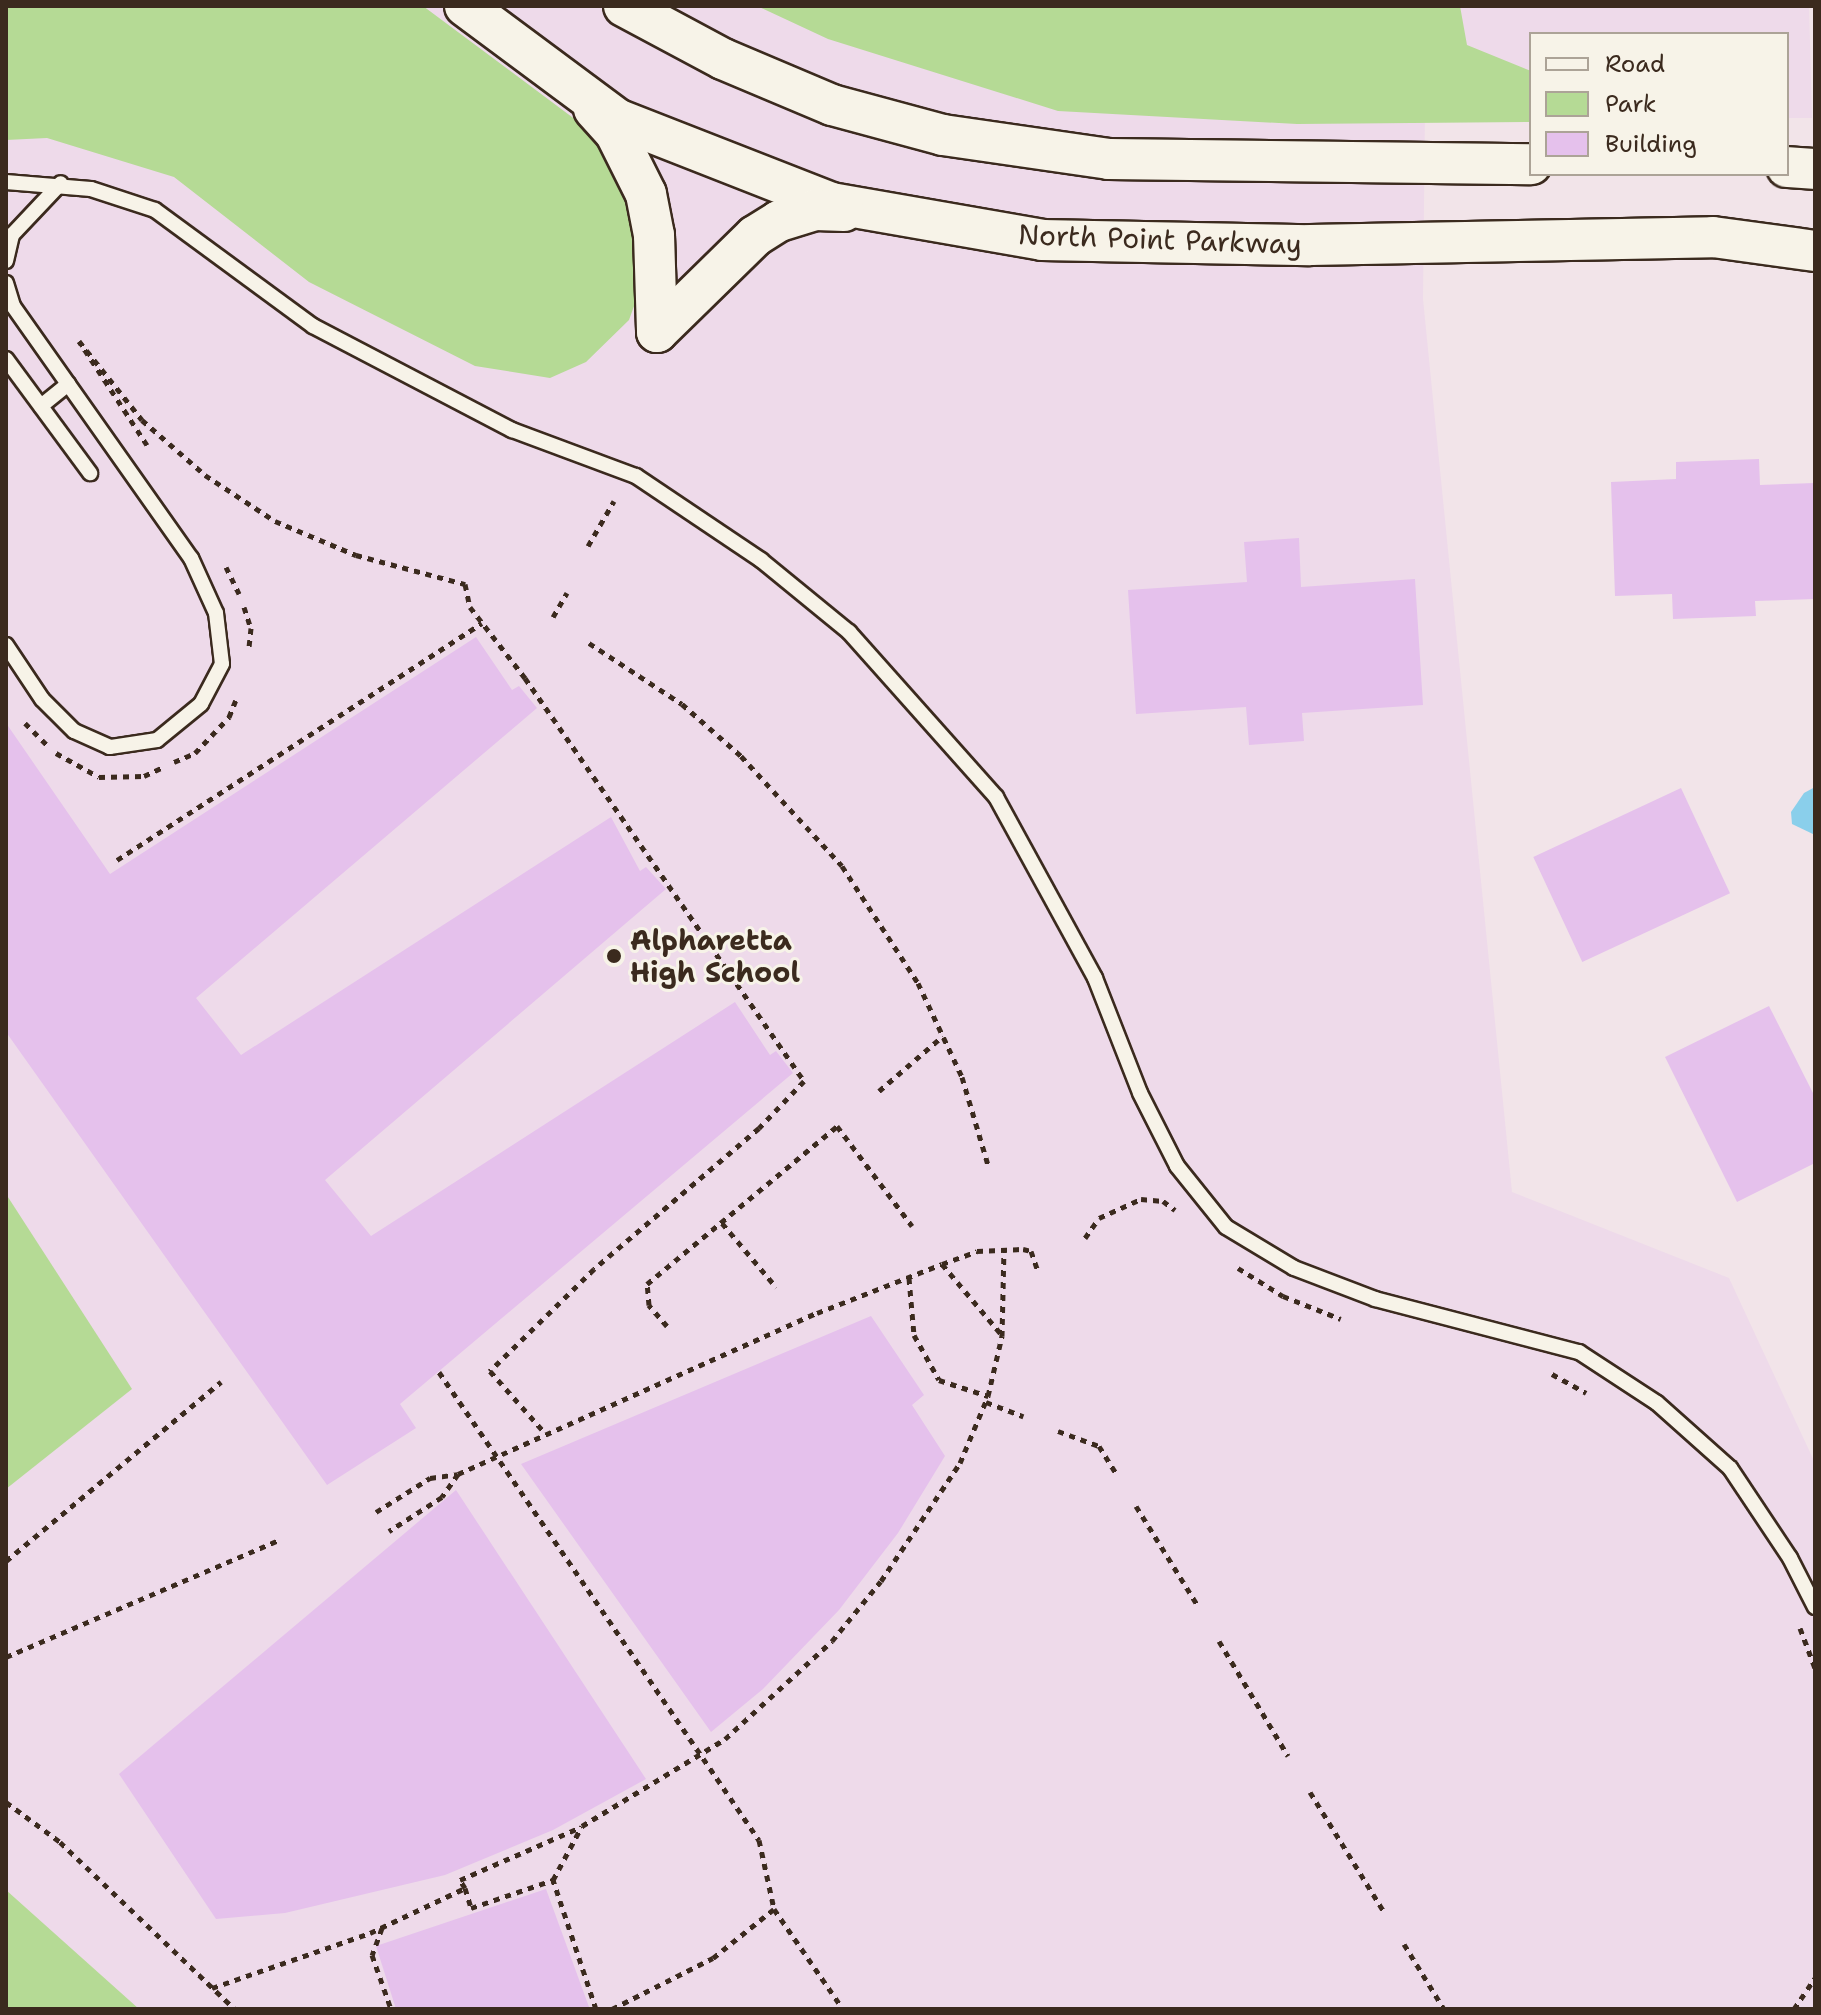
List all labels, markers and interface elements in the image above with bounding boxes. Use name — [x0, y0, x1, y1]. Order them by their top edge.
legend — [1529, 32, 1789, 176]
text: Road — [1605, 48, 1665, 80]
text: Park — [1605, 88, 1657, 120]
text: Building — [1605, 128, 1697, 160]
street label: North Point Parkway — [1018, 217, 1302, 261]
place label: Alpharetta High School — [630, 923, 800, 989]
marker: Alpharetta High School — [605, 947, 623, 965]

